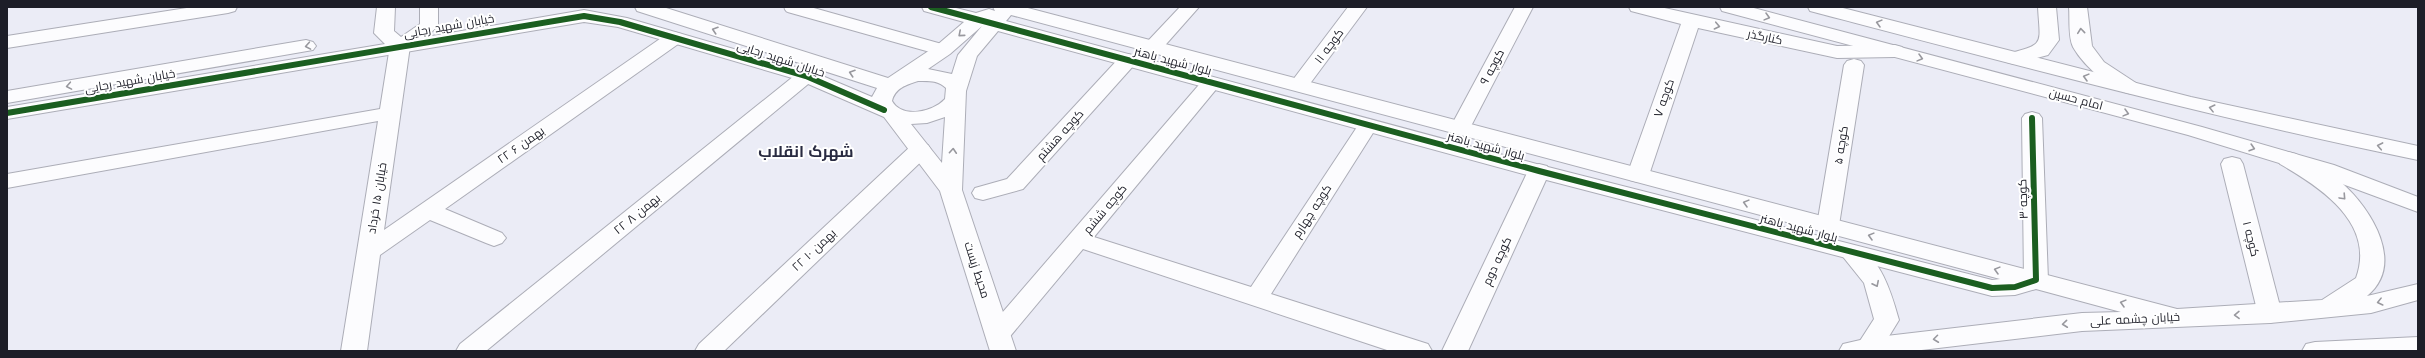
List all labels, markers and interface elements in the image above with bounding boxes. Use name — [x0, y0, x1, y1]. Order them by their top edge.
street label: خیابان شهید رجایی — [403, 11, 495, 41]
one-way arrow — [1763, 12, 1770, 21]
one-way arrow — [1875, 19, 1882, 28]
one-way arrow — [1714, 22, 1720, 30]
one-way arrow — [712, 26, 719, 35]
street label: کوچه ۱۱ — [1312, 26, 1348, 67]
street label: کنارگذر — [1745, 26, 1784, 48]
one-way arrow — [2076, 28, 2085, 34]
one-way arrow — [958, 30, 966, 37]
street label: خیابان شهید رجایی — [735, 38, 827, 80]
one-way arrow — [305, 41, 311, 50]
street label: بلوار شهید باهنر — [1132, 44, 1213, 78]
street label: کوچه ۹ — [1477, 47, 1509, 88]
one-way arrow — [1916, 53, 1923, 62]
street label: خیابان شهید رجایی — [84, 66, 176, 96]
one-way arrow — [849, 69, 856, 78]
one-way arrow — [2083, 73, 2090, 82]
street label: کوچه ۷ — [1651, 77, 1679, 120]
one-way arrow — [66, 81, 72, 90]
street label: امام حسین — [2047, 85, 2104, 114]
one-way arrow — [2209, 105, 2215, 113]
street label: کوچه هشتم — [1034, 107, 1088, 165]
one-way arrow — [2123, 108, 2130, 116]
street label: ۲۲ بهمن ۶ — [495, 124, 547, 166]
street label: کوچه ۵ — [1831, 125, 1853, 166]
street label: بلوار شهید باهنر — [1445, 129, 1526, 163]
district label: شهرک انقلاب — [758, 142, 854, 161]
one-way arrow — [2377, 142, 2383, 151]
one-way arrow — [2248, 143, 2255, 152]
one-way arrow — [949, 148, 957, 154]
street label: خیابان ۱۵ خرداد — [364, 161, 390, 235]
street label: کوچه ۳ — [2015, 179, 2033, 219]
street label: کوچه ششم — [1080, 181, 1131, 238]
street label: کوچه چهارم — [1290, 182, 1336, 241]
street label: ۲۲ بهمن ۸ — [611, 191, 663, 237]
one-way arrow — [2338, 192, 2345, 200]
one-way arrow — [1742, 200, 1749, 208]
street label: بلوار شهید باهنر — [1758, 211, 1839, 245]
street label: کوچه ۱ — [2238, 220, 2262, 259]
street label: ۲۲ بهمن ۱۰ — [789, 226, 839, 274]
one-way arrow — [1868, 233, 1875, 241]
street label: کوچه دوم — [1480, 234, 1516, 288]
street label: محیط زیست — [961, 240, 993, 300]
one-way arrow — [1994, 266, 2000, 274]
one-way arrow — [1871, 280, 1879, 287]
one-way arrow — [2377, 297, 2383, 305]
one-way arrow — [2119, 299, 2126, 308]
street label: خیابان چشمه علی — [2090, 310, 2180, 330]
one-way arrow — [2234, 311, 2240, 319]
one-way arrow — [2062, 319, 2068, 328]
one-way arrow — [1933, 334, 1939, 343]

